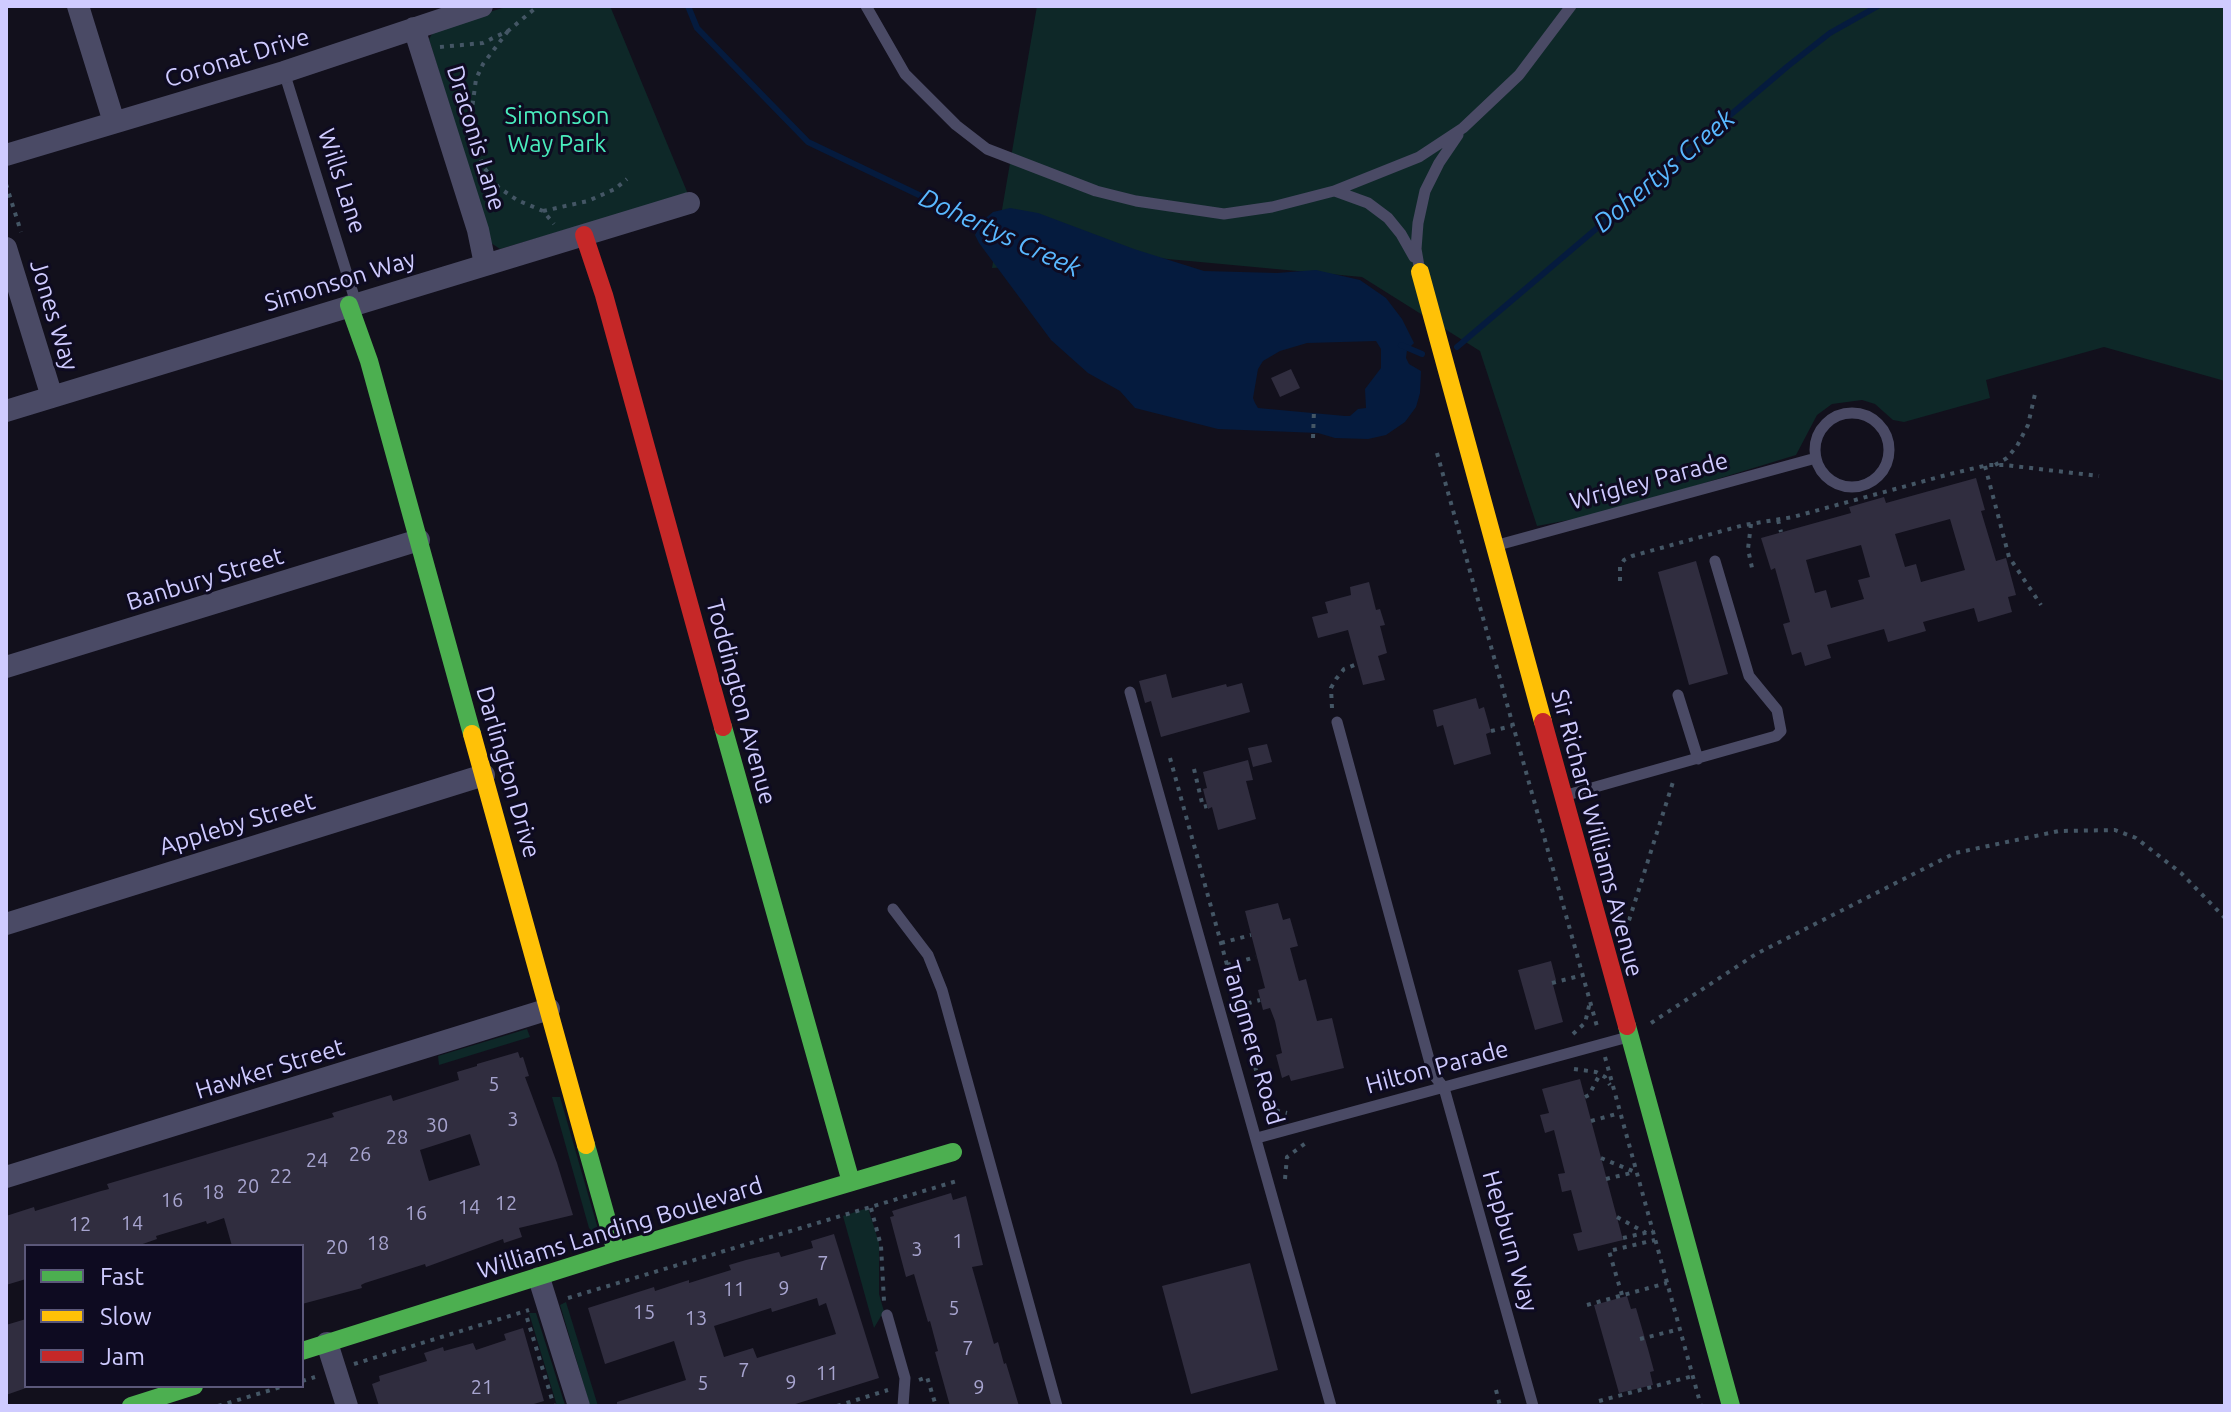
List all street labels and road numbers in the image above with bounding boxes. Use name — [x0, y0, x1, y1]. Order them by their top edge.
street label: Coronat Drive — [161, 22, 313, 94]
street label: Draconis Lane — [440, 62, 512, 214]
street label: Wills Lane — [312, 125, 372, 237]
street label: Simonson Way — [261, 244, 419, 318]
street label: Jones Way — [24, 256, 84, 374]
street label: Wrigley Parade — [1567, 446, 1731, 516]
street label: Banbury Street — [123, 541, 287, 617]
street label: Toddington Avenue — [700, 596, 782, 808]
street label: Darlington Drive — [470, 683, 546, 861]
street label: Sir Richard Williams Avenue — [1545, 686, 1649, 980]
street label: Appleby Street — [156, 787, 318, 861]
street label: Tangmere Road — [1216, 958, 1290, 1128]
street label: Hawker Street — [192, 1033, 348, 1105]
street label: Hilton Parade — [1362, 1034, 1512, 1100]
street label: Hepburn Way — [1476, 1167, 1544, 1315]
street label: Williams Landing Boulevard — [474, 1171, 766, 1285]

